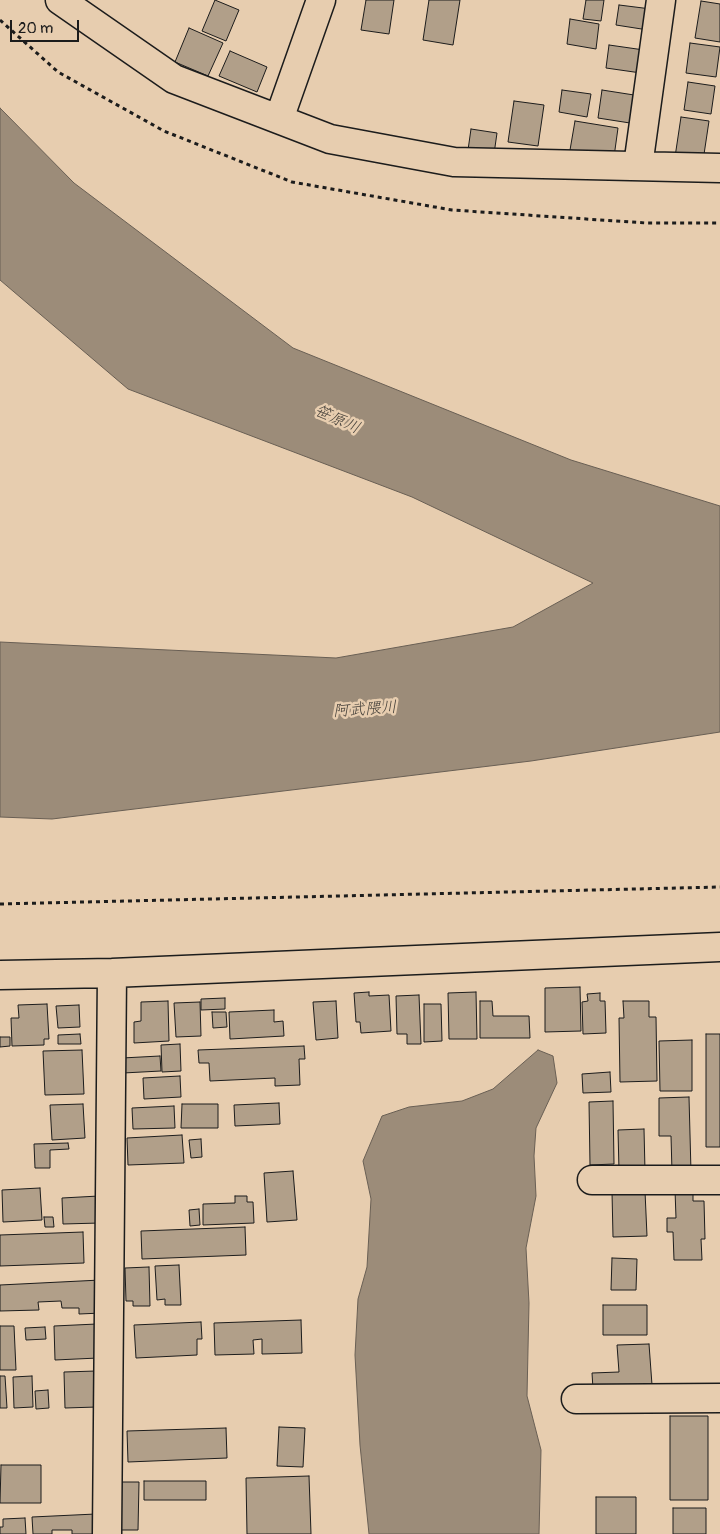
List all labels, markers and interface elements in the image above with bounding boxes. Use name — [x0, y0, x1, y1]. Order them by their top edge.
scale bar — [12, 10, 81, 42]
text: 20 m — [18, 19, 53, 38]
water label: 笹原川 — [311, 401, 363, 439]
water label: 阿武隈川 — [332, 698, 398, 722]

